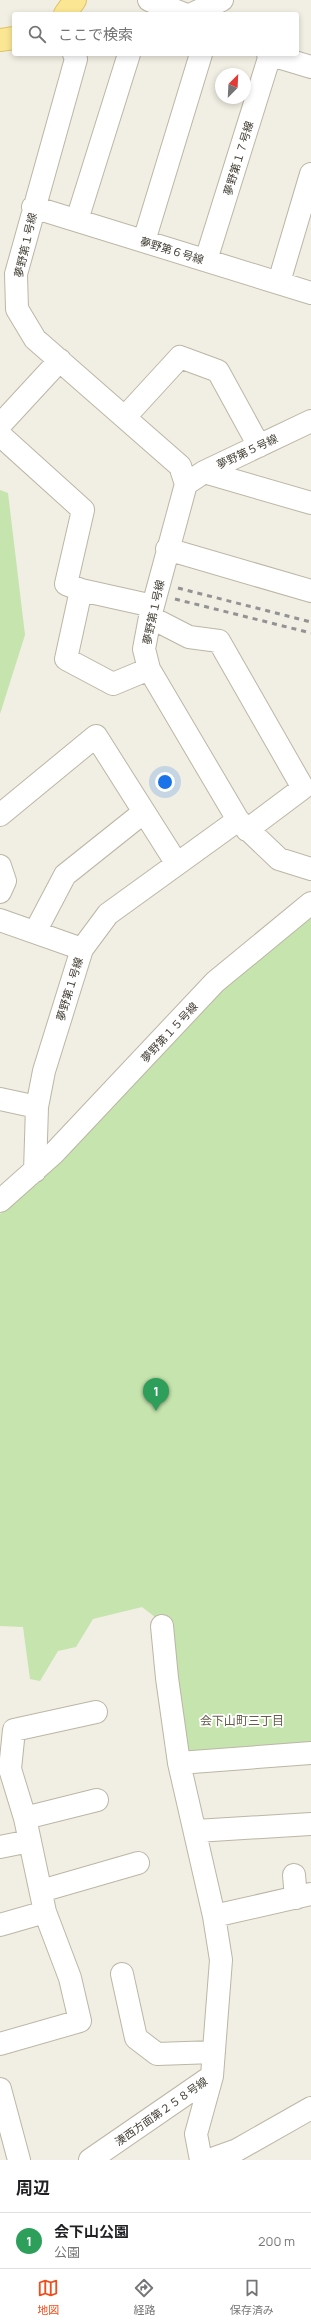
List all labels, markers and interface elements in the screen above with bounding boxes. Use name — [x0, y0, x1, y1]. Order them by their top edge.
search box — [12, 12, 299, 56]
icon: search — [26, 23, 48, 45]
text: ここで検索 — [58, 24, 133, 45]
north arrow — [215, 68, 251, 104]
street label: 夢野第１７号線 — [220, 119, 256, 197]
street label: 夢野第１号線 — [10, 211, 40, 279]
street label: 夢野第６号線 — [138, 233, 206, 267]
street label: 夢野第５号線 — [214, 430, 280, 472]
street label: 夢野第１号線 — [139, 578, 167, 646]
your location — [155, 772, 175, 792]
street label: 夢野第１号線 — [52, 955, 86, 1023]
street label: 夢野第１５号線 — [137, 999, 201, 1065]
pin: 1 — [143, 1378, 169, 1411]
district label: 会下山町三丁目 — [200, 1712, 284, 1729]
street label: 湊西方面第２５８号線 — [112, 2073, 210, 2149]
text: 周辺 — [16, 2176, 50, 2199]
text: 会下山公園 — [54, 2221, 129, 2242]
text: 1 — [26, 2232, 32, 2250]
text: 200 m — [258, 2232, 295, 2250]
text: 公園 — [54, 2243, 80, 2261]
tab: 地図 — [37, 2277, 59, 2317]
tab: 経路 — [133, 2277, 155, 2317]
tab: 保存済み — [230, 2277, 274, 2317]

